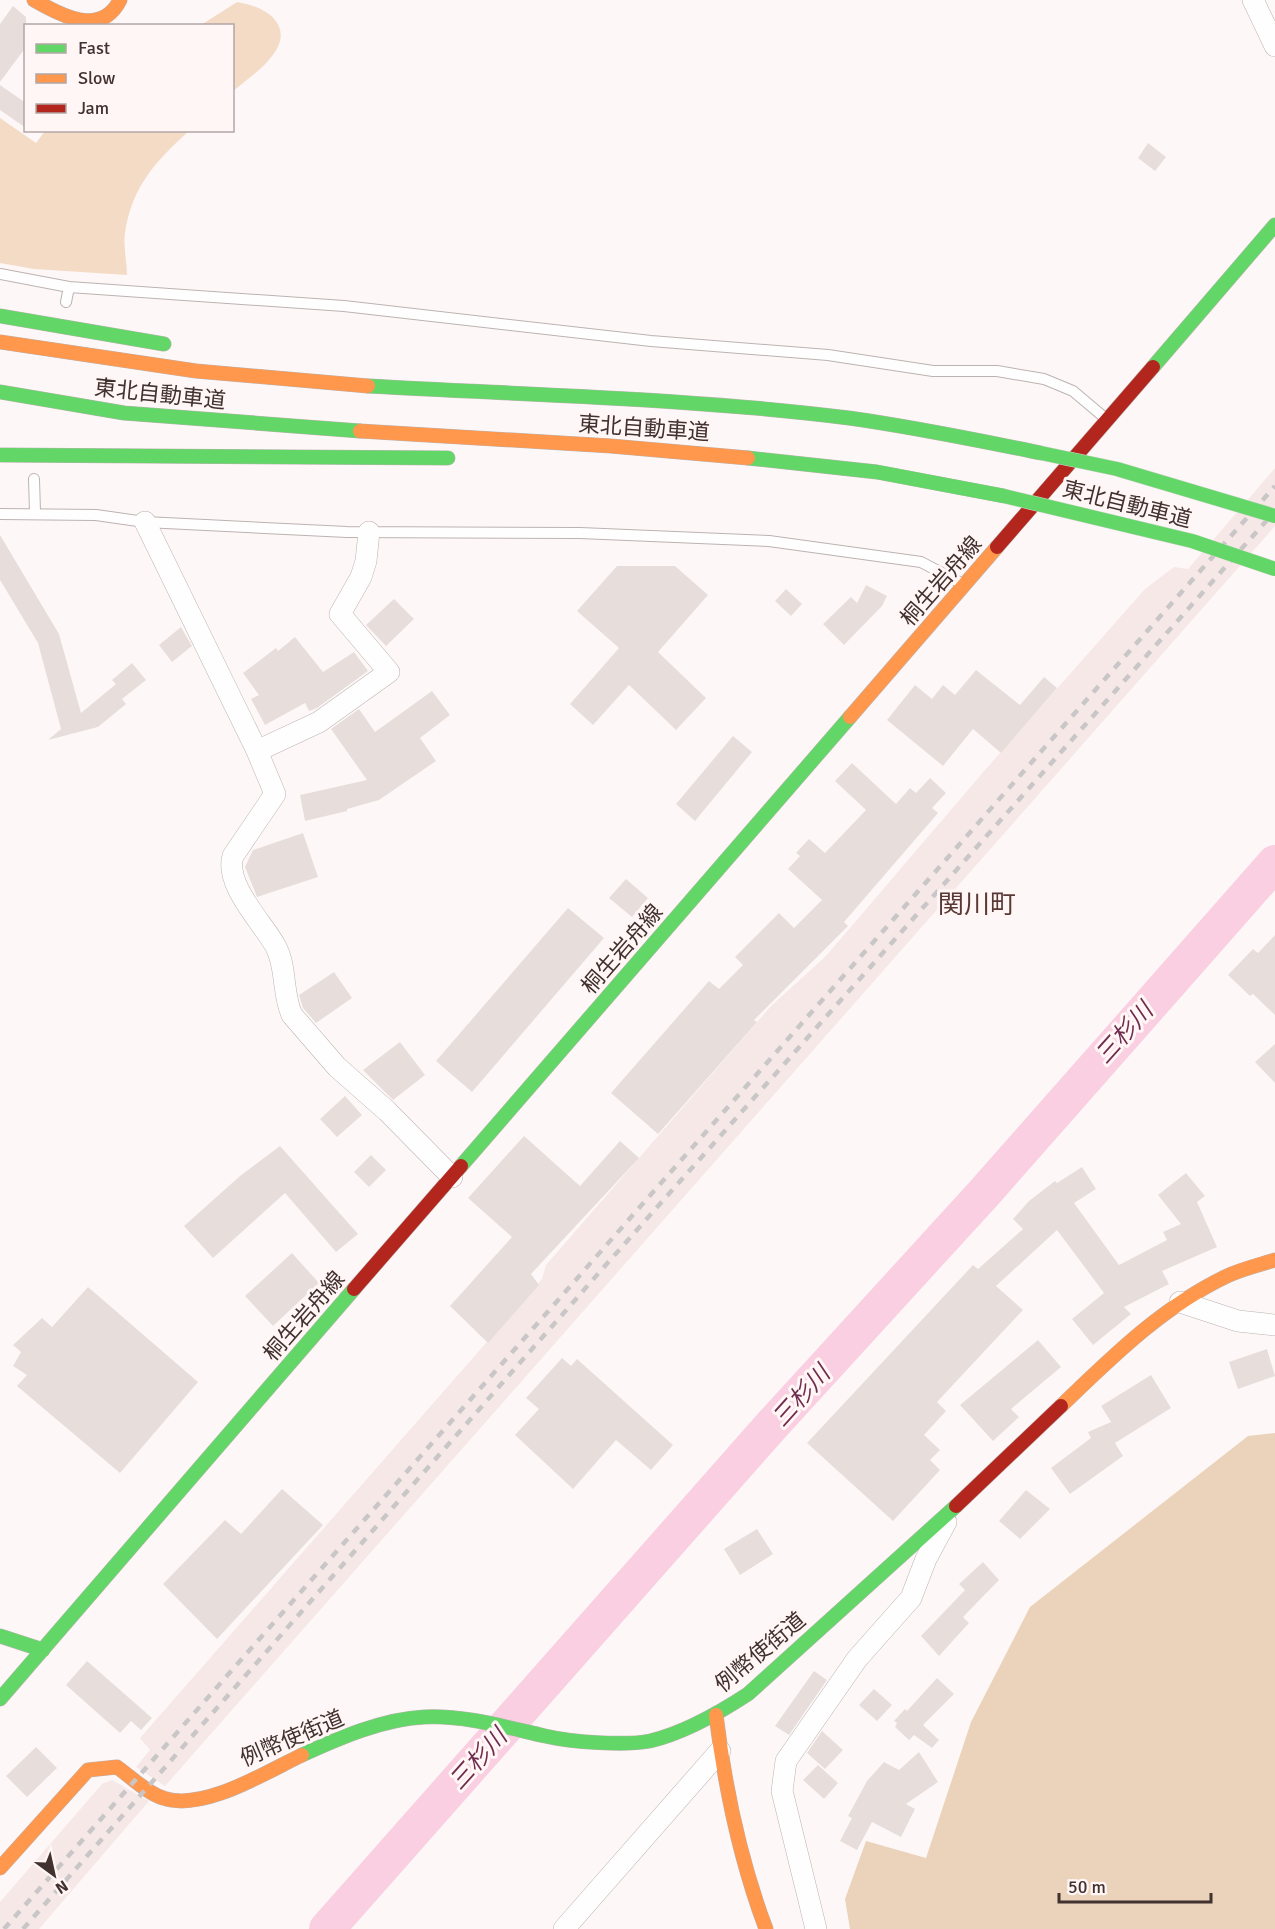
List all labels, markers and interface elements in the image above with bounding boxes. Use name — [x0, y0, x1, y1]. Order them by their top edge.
legend — [24, 24, 234, 132]
text: Fast — [78, 37, 110, 59]
text: Slow — [78, 67, 115, 89]
text: Jam — [78, 97, 109, 119]
street label: 東北自動車道 — [93, 374, 227, 414]
street label: 東北自動車道 — [577, 410, 711, 446]
street label: 東北自動車道 — [1060, 475, 1194, 533]
street label: 桐生岩舟線 — [895, 531, 987, 631]
district label: 関川町 — [938, 889, 1016, 921]
street label: 桐生岩舟線 — [576, 899, 668, 999]
water label: 三杉川 — [1089, 994, 1161, 1070]
street label: 桐生岩舟線 — [258, 1266, 350, 1366]
water label: 三杉川 — [766, 1357, 838, 1433]
street label: 例幣使街道 — [709, 1606, 811, 1698]
street label: 例幣使街道 — [236, 1704, 348, 1772]
water label: 三杉川 — [443, 1720, 515, 1796]
north arrow — [24, 1845, 84, 1905]
scale bar — [1059, 1866, 1210, 1904]
text: N — [52, 1875, 72, 1898]
text: 50 m — [1068, 1876, 1106, 1898]

